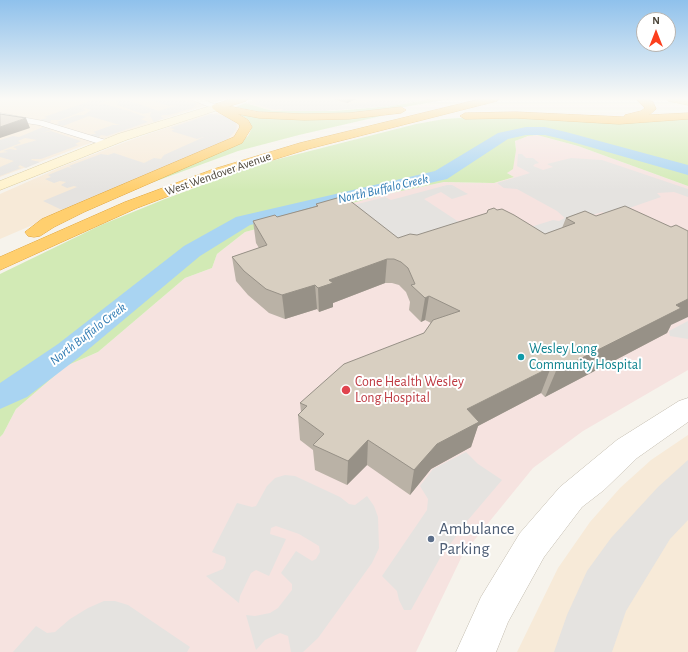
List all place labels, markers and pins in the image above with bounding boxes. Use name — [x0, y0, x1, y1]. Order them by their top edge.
place label: Wesley Long Community Hospital — [529, 341, 642, 374]
marker: Wesley Long Community Hospital — [516, 352, 526, 362]
place label: Cone Health Wesley Long Hospital — [355, 374, 464, 406]
marker: Cone Health Wesley Long Hospital — [340, 384, 352, 396]
place label: Ambulance Parking — [439, 519, 515, 559]
marker: Ambulance Parking — [426, 534, 436, 544]

